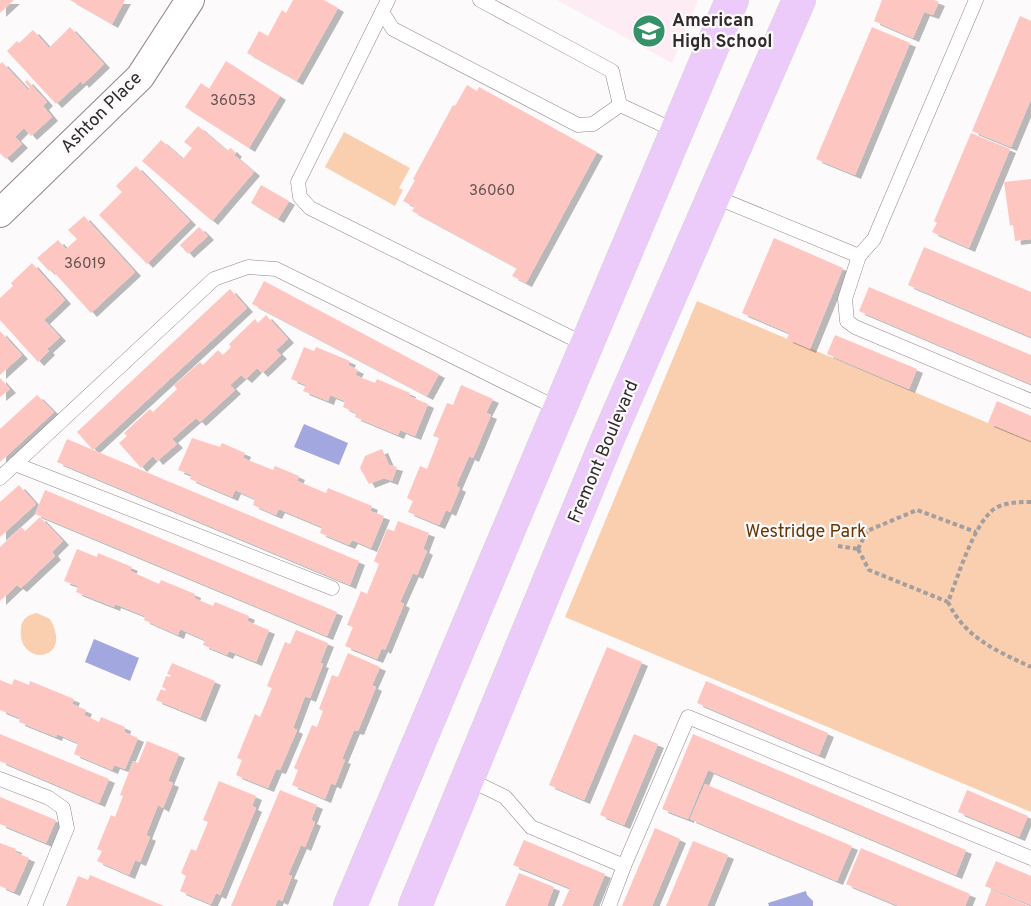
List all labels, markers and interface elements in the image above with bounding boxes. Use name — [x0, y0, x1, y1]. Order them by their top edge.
place label: American High School — [672, 10, 773, 54]
school or university icon: American High School — [631, 13, 667, 49]
street label: Ashton Place — [56, 67, 148, 159]
house number: 36053 — [210, 92, 256, 111]
house number: 36060 — [469, 182, 515, 201]
house number: 36019 — [64, 255, 106, 274]
street label: Fremont Boulevard — [564, 377, 644, 527]
park label: Westridge Park — [745, 521, 867, 544]

